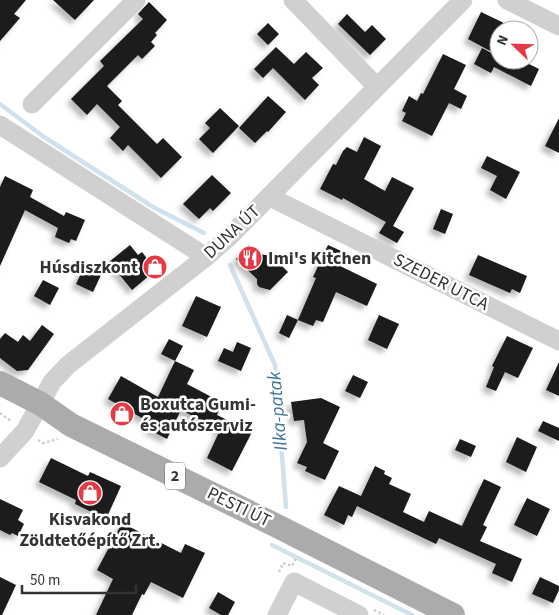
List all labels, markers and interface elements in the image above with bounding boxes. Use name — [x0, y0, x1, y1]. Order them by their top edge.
north arrow — [489, 20, 539, 70]
text: N — [492, 32, 514, 49]
street label: DUNA ÚT — [198, 199, 266, 265]
restaurant icon: Imi's Kitchen — [237, 245, 263, 271]
place label: Imi's Kitchen — [268, 246, 371, 271]
street label: SZEDER UTCA — [389, 247, 493, 317]
shop icon: Húsdiszkont — [142, 254, 168, 280]
place label: Húsdiszkont — [40, 255, 138, 280]
water label: Ilka-patak — [261, 369, 295, 452]
place label: Boxutca Gumi- és autószerviz — [140, 392, 256, 438]
shop icon: Boxutca Gumi- és autószerviz — [109, 401, 135, 427]
road number: 2 — [165, 462, 185, 490]
shop icon: Kisvakond Zöldtetőépítő Zrt. — [77, 480, 103, 506]
street label: PESTI ÚT — [203, 481, 275, 533]
place label: Kisvakond Zöldtetőépítő Zrt. — [20, 507, 160, 553]
scale bar — [22, 562, 136, 594]
text: 50 m — [30, 570, 60, 591]

